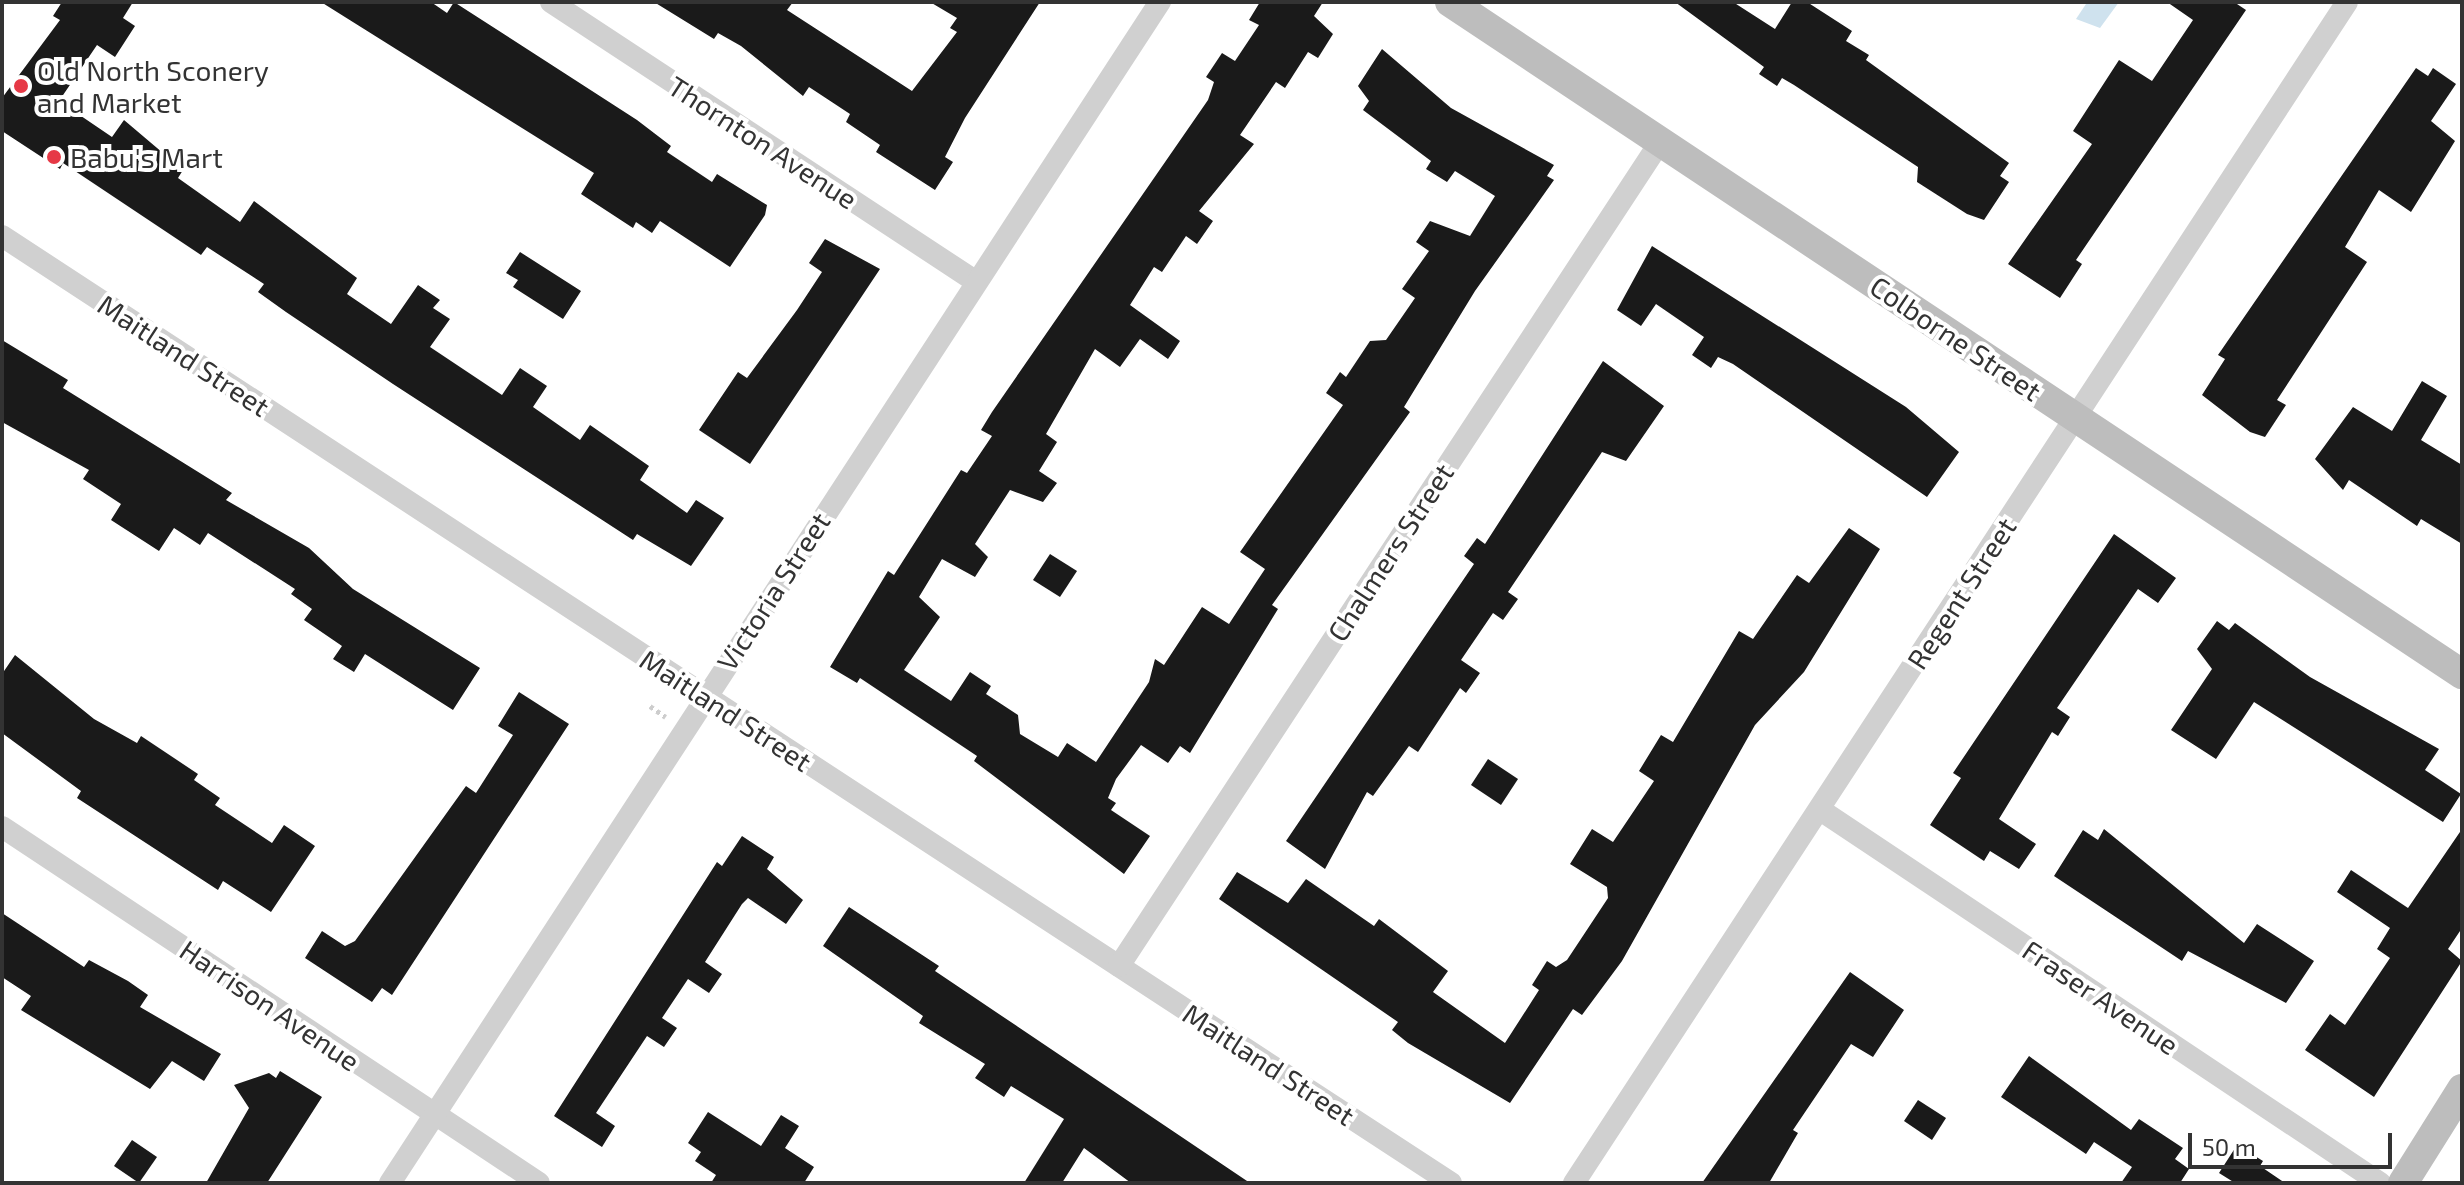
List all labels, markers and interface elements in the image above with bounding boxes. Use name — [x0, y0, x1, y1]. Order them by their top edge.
place label: Old North Sconery and Market — [37, 53, 269, 119]
street label: Thornton Avenue — [662, 68, 864, 216]
marker: Old North Sconery and Market — [12, 77, 30, 95]
place label: Babu's Mart — [70, 140, 223, 174]
marker: Babu's Mart — [45, 148, 63, 166]
street label: Colborne Street — [1864, 269, 2048, 407]
street label: Maitland Street — [92, 287, 276, 423]
street label: Chalmers Street — [1320, 457, 1460, 647]
street label: Victoria Street — [709, 506, 837, 676]
street label: Regent Street — [1900, 511, 2022, 675]
street label: Maitland Street — [634, 642, 818, 778]
street label: Harrison Avenue — [174, 932, 366, 1078]
street label: Fraser Avenue — [2016, 932, 2186, 1062]
street label: Maitland Street — [1177, 996, 1361, 1132]
scale bar — [2192, 1117, 2396, 1167]
text: 50 m — [2202, 1132, 2256, 1161]

